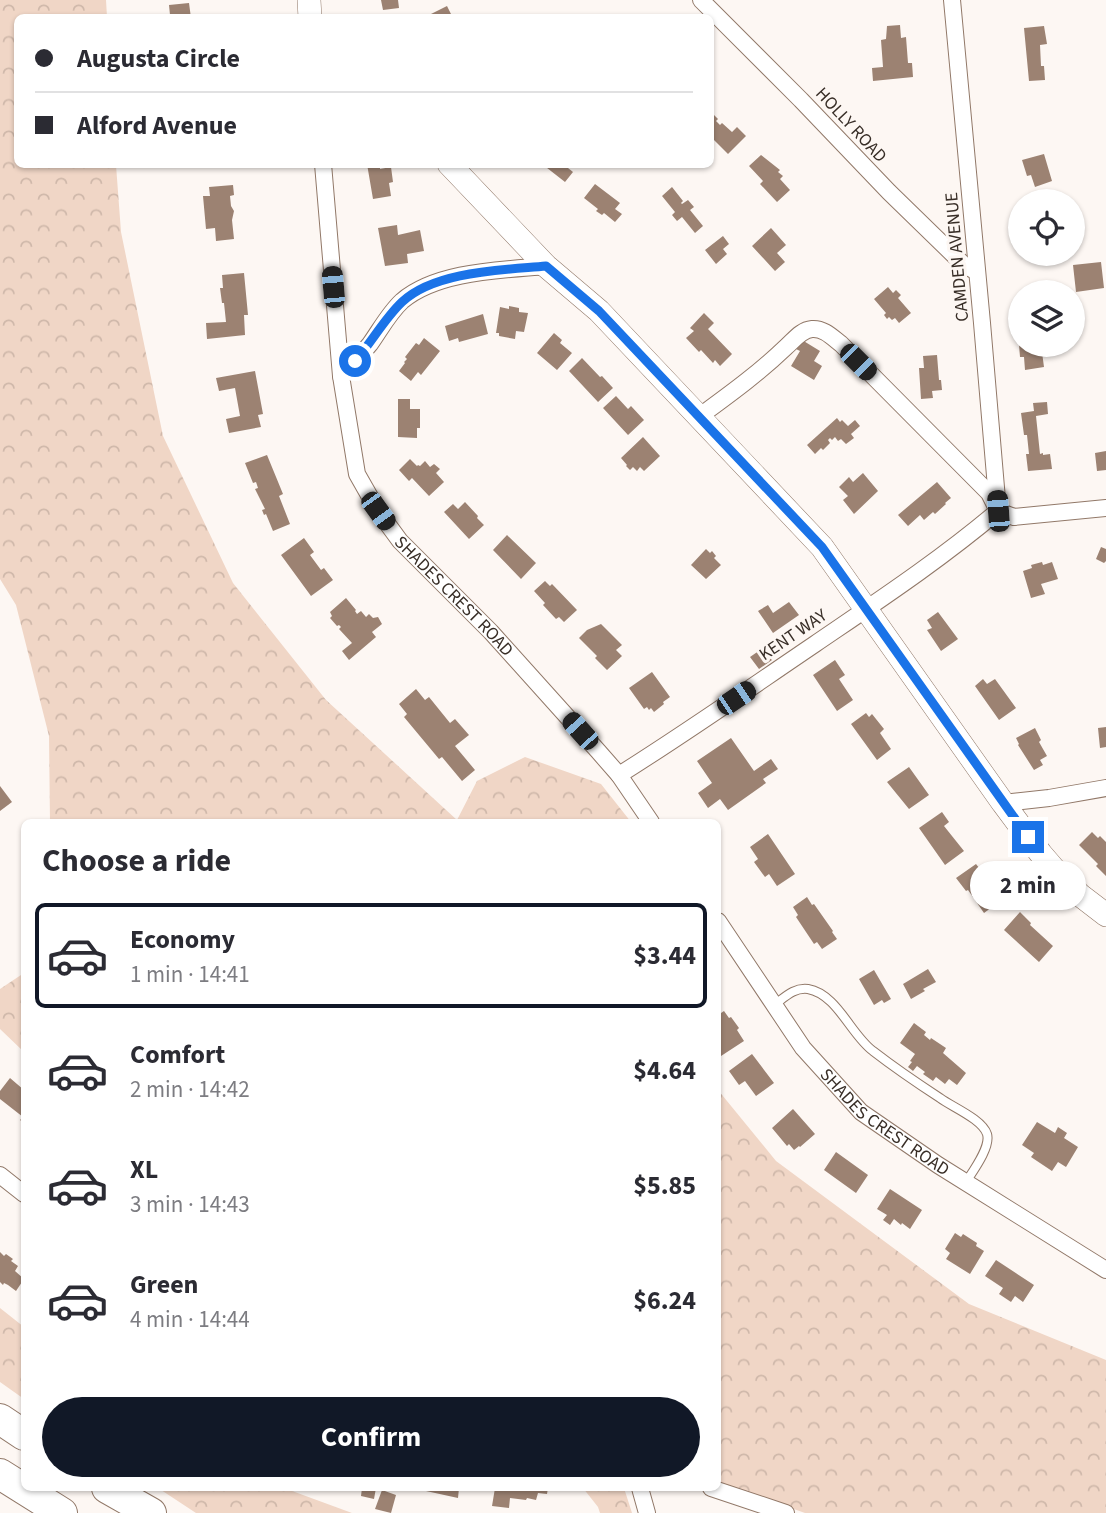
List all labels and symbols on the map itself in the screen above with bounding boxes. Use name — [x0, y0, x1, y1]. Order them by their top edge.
street label: HOLLY ROAD — [810, 82, 892, 168]
street label: CAMDEN AVENUE — [939, 191, 975, 323]
car — [321, 265, 346, 309]
car — [836, 340, 881, 384]
route start — [339, 345, 371, 377]
car — [358, 488, 399, 534]
car — [987, 489, 1010, 533]
street label: SHADES CREST ROAD — [389, 530, 519, 662]
street label: KENT WAY — [754, 603, 832, 667]
car — [713, 678, 760, 718]
car — [559, 708, 602, 754]
route end — [1012, 821, 1044, 853]
callout: 2 min — [970, 862, 1086, 910]
street label: SHADES CREST ROAD — [815, 1063, 954, 1182]

